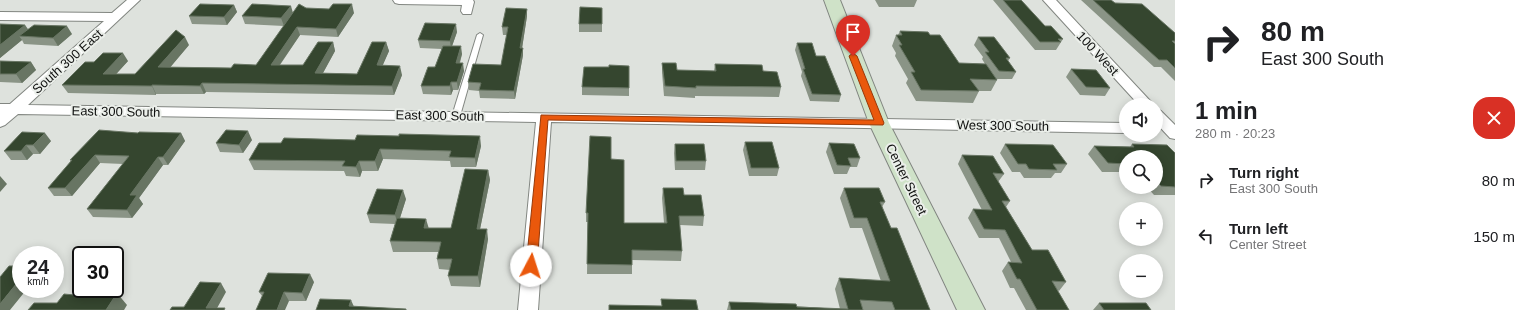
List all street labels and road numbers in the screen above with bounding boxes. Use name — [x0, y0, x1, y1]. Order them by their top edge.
street label: South 300 East — [29, 26, 106, 97]
street label: 100 West — [1074, 28, 1122, 79]
street label: East 300 South — [71, 103, 161, 120]
street label: East 300 South — [395, 107, 485, 124]
street label: West 300 South — [957, 117, 1049, 134]
street label: Center Street — [883, 141, 930, 218]

